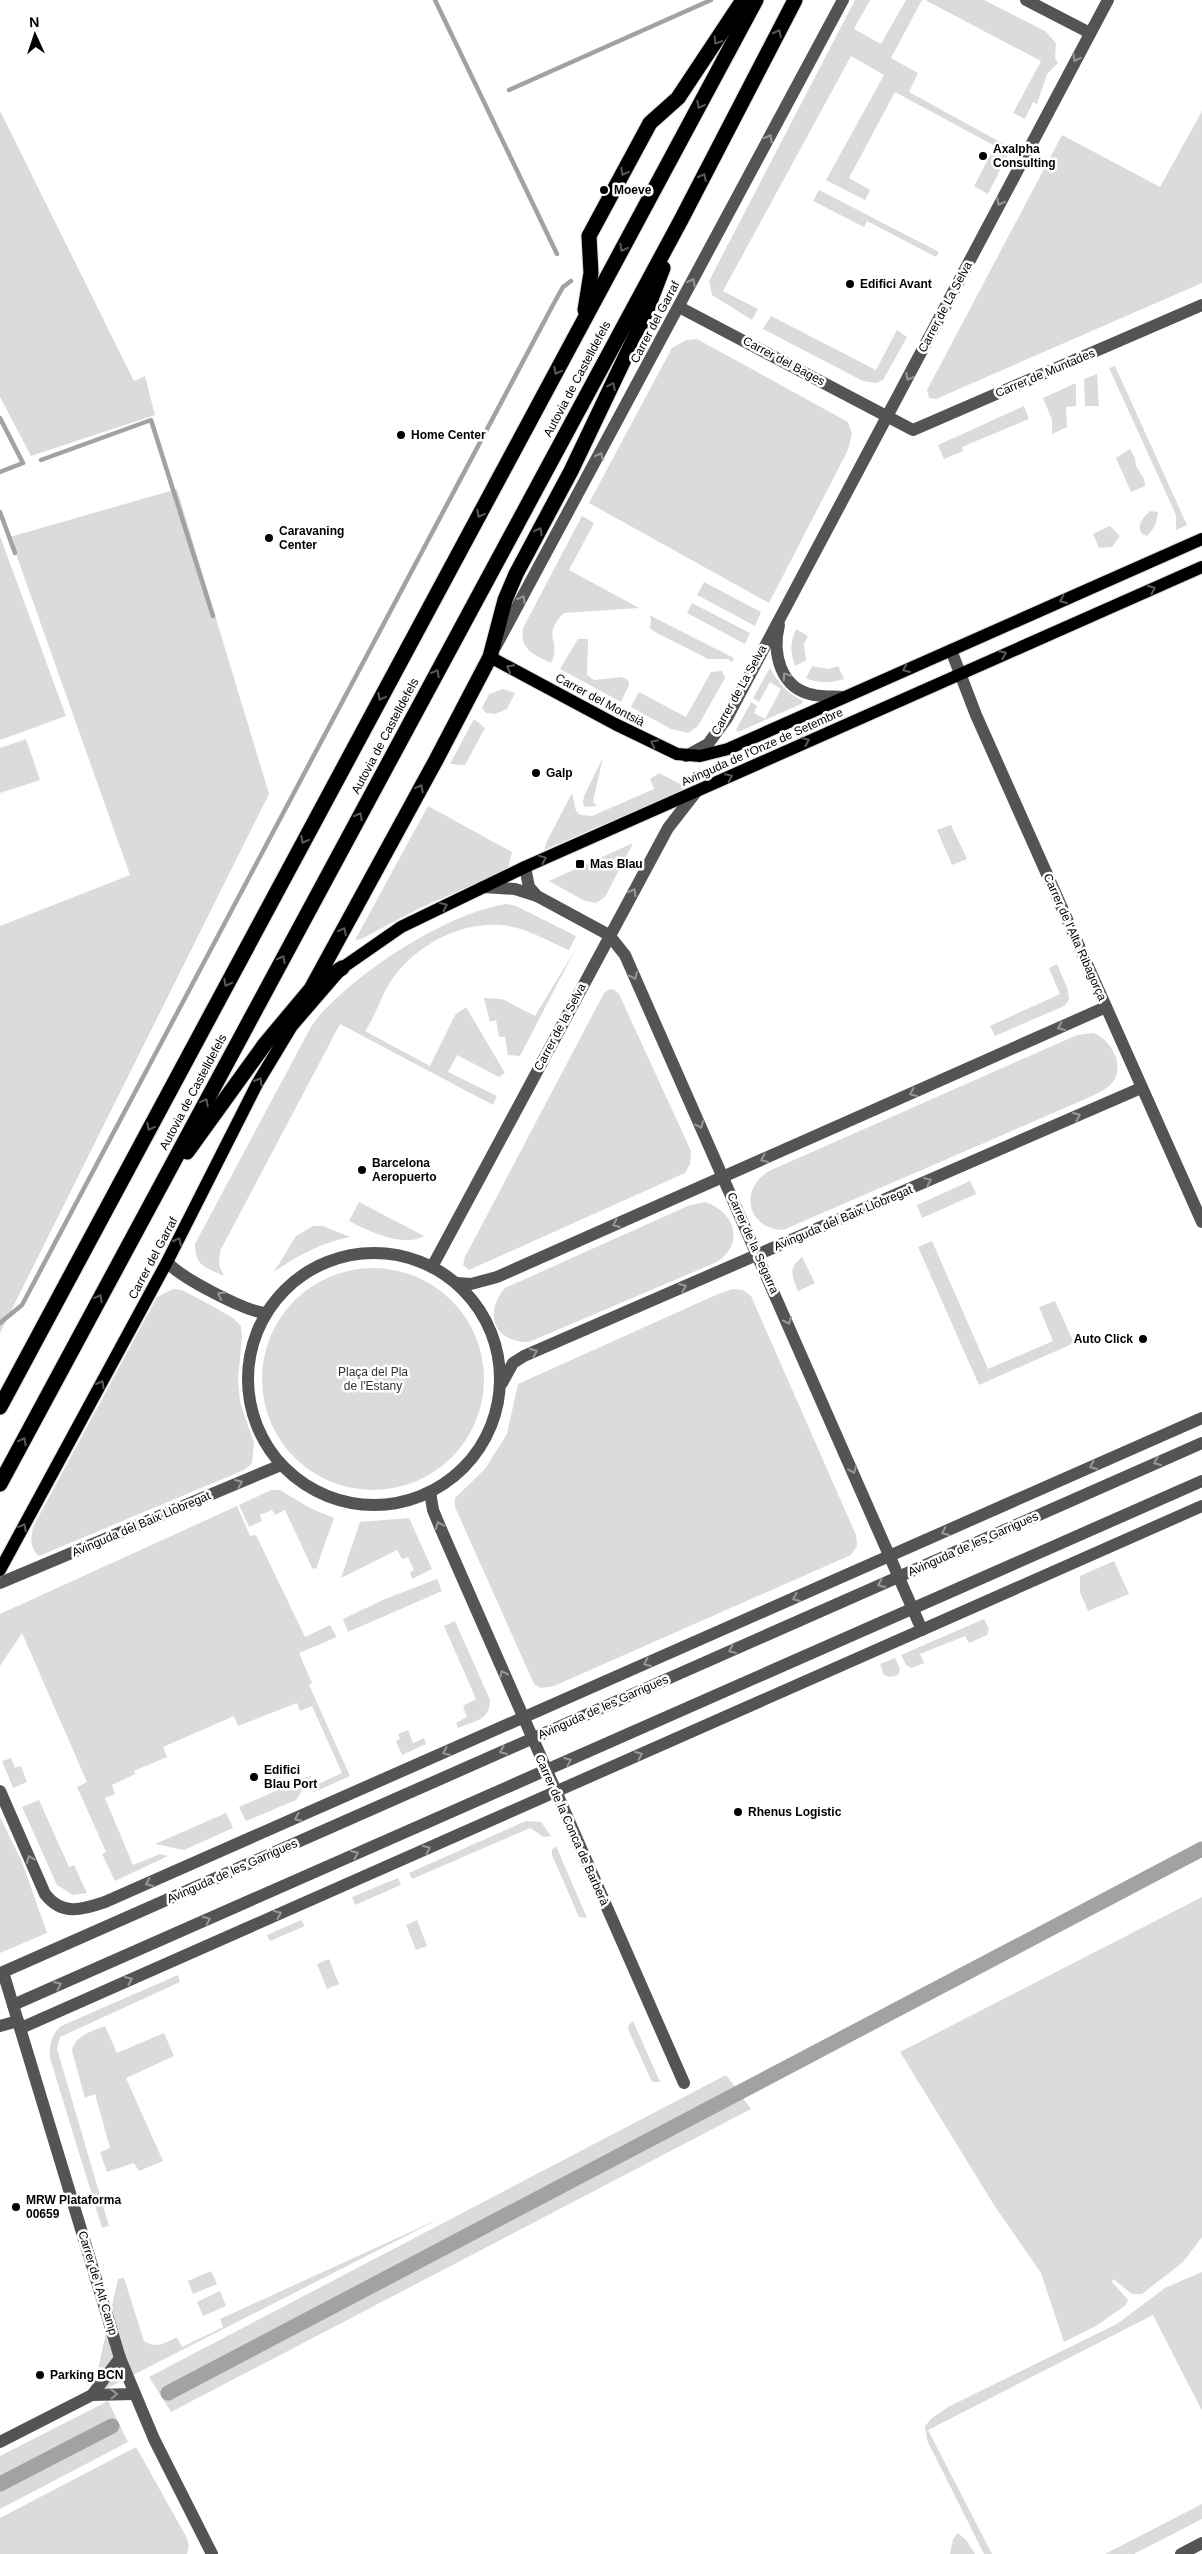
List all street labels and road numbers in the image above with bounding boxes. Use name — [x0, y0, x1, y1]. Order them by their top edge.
street label: Carrer de La Selva — [915, 259, 975, 355]
street label: Carrer del Garraf — [628, 278, 683, 365]
street label: Autovia de Castelldefels — [541, 319, 613, 439]
street label: Carrer del Bages — [741, 334, 827, 388]
street label: Carrer de Muntades — [993, 346, 1097, 400]
street label: Carrer de La Selva — [708, 642, 770, 737]
street label: Carrer del Montsià — [553, 671, 647, 730]
street label: Autovia de Castelldefels — [349, 676, 421, 796]
street label: Avinguda de l'Onze de Setembre — [679, 705, 845, 789]
street label: Carrer de l'Alta Ribagorça — [1041, 871, 1110, 1003]
street label: Carrer de la Selva — [531, 981, 589, 1073]
street label: Autovia de Castelldefels — [157, 1032, 229, 1152]
street label: Avinguda del Baix Llobregat — [772, 1182, 915, 1254]
street label: Carrer de la Segarra — [724, 1190, 782, 1296]
street label: Carrer del Garraf — [126, 1214, 181, 1301]
street label: Avinguda del Baix Llobregat — [70, 1488, 213, 1560]
street label: Avinguda de les Garrigues — [906, 1509, 1040, 1579]
street label: Avinguda de les Garrigues — [536, 1672, 670, 1742]
street label: Carrer de la Conca de Barberà — [532, 1752, 612, 1908]
street label: Avinguda de les Garrigues — [165, 1836, 299, 1906]
street label: Carrer de l'Alt Camp — [75, 2229, 121, 2337]

